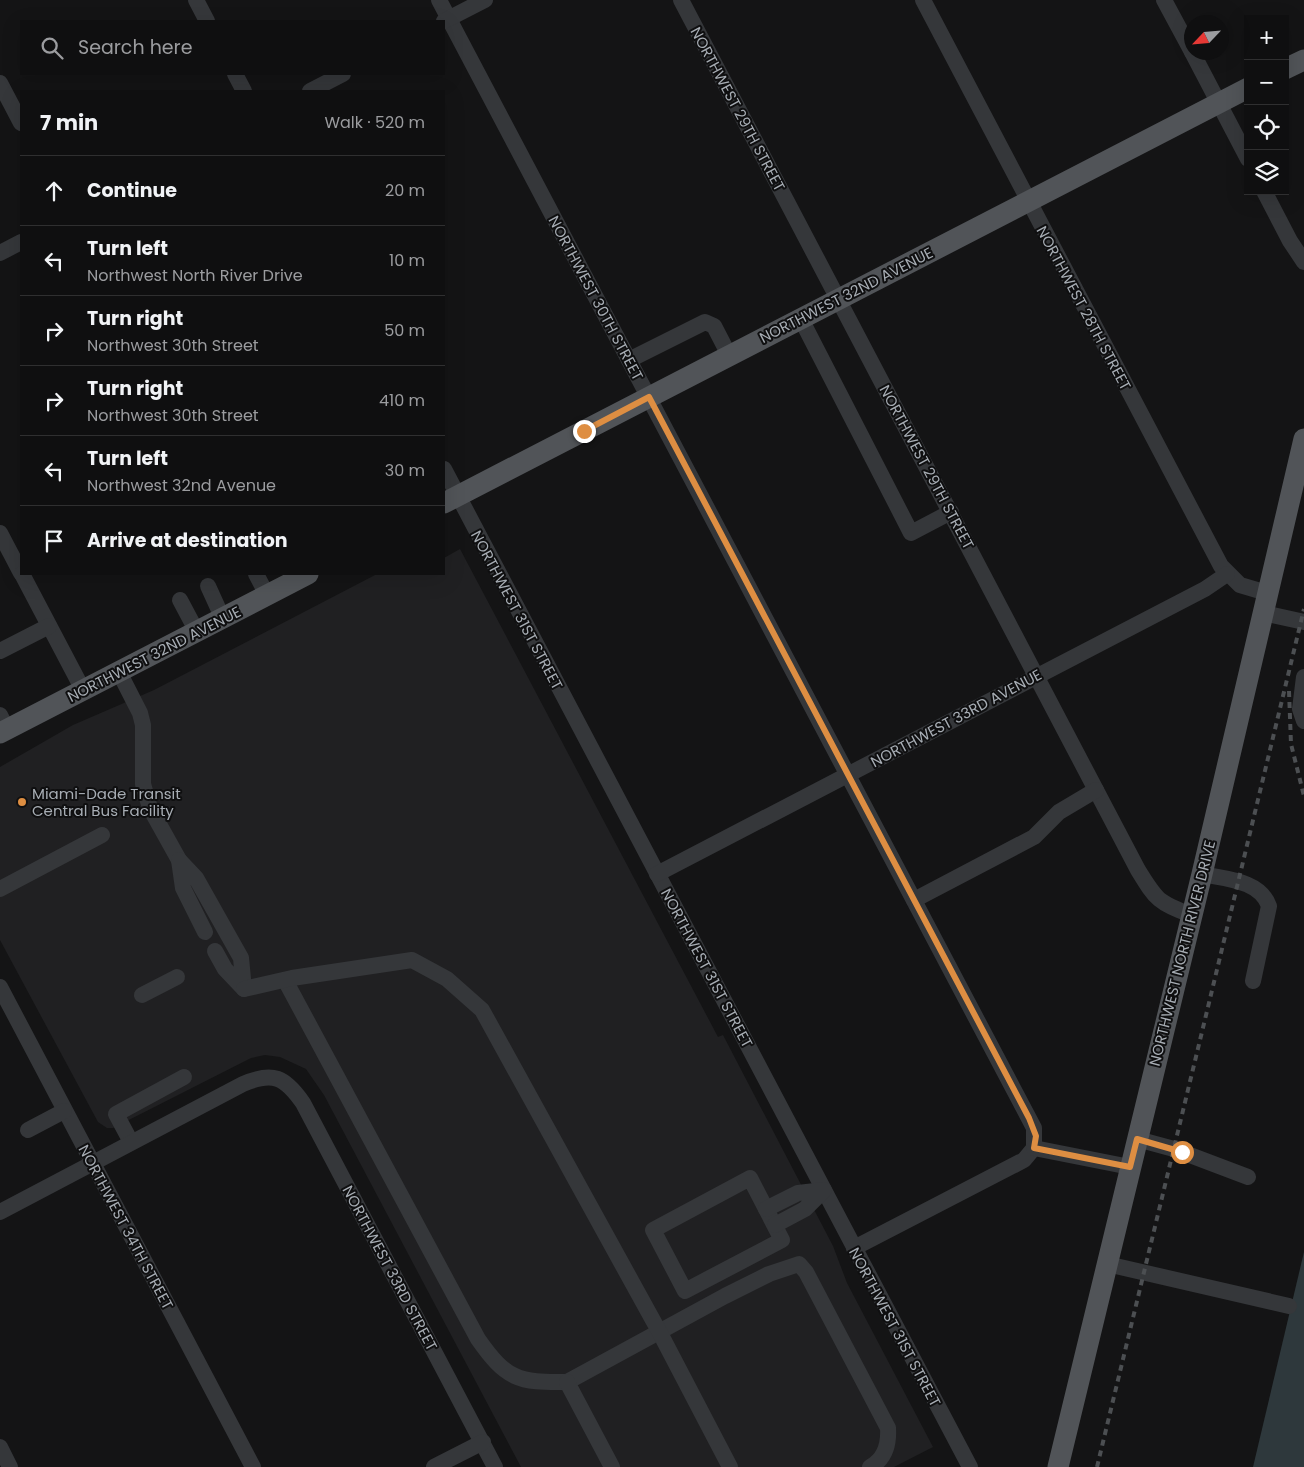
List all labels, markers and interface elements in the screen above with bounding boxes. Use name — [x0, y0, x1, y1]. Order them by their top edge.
north arrow — [1184, 15, 1229, 60]
map controls — [1244, 15, 1289, 195]
button: + — [1244, 15, 1289, 60]
search box — [20, 20, 445, 75]
street label: NORTHWEST 29TH STREET — [686, 23, 790, 195]
icon: search — [38, 34, 66, 62]
text: Search here — [78, 34, 192, 61]
button: − — [1244, 60, 1289, 105]
button: locate — [1244, 105, 1289, 150]
text: 7 min — [40, 108, 98, 137]
text: Walk · 520 m — [324, 111, 425, 134]
button: layers — [1244, 150, 1289, 195]
icon: ahead — [40, 177, 68, 205]
text: Continue — [87, 177, 177, 204]
text: 20 m — [385, 179, 425, 202]
street label: NORTHWEST 30TH STREET — [544, 212, 648, 384]
street label: NORTHWEST 28TH STREET — [1032, 222, 1136, 394]
text: Turn left — [87, 235, 168, 262]
street label: NORTHWEST 32ND AVENUE — [756, 242, 936, 348]
icon: left — [40, 247, 68, 275]
text: 10 m — [389, 249, 425, 272]
text: Northwest North River Drive — [87, 264, 303, 287]
text: Turn right — [87, 305, 183, 332]
icon: right — [40, 317, 68, 345]
text: 50 m — [384, 319, 425, 342]
text: Northwest 30th Street — [87, 334, 259, 357]
text: Turn right — [87, 375, 183, 402]
street label: NORTHWEST 29TH STREET — [875, 381, 979, 553]
icon: right — [40, 387, 68, 415]
text: 410 m — [379, 389, 425, 412]
text: Northwest 30th Street — [87, 404, 259, 427]
route end — [573, 420, 596, 443]
text: Turn left — [87, 445, 168, 472]
icon: left — [40, 457, 68, 485]
text: 30 m — [385, 459, 425, 482]
text: Northwest 32nd Avenue — [87, 474, 276, 497]
icon: arrive — [40, 527, 68, 555]
text: Arrive at destination — [87, 527, 288, 554]
street label: NORTHWEST 31ST STREET — [466, 527, 568, 693]
street label: NORTHWEST 32ND AVENUE — [64, 601, 244, 707]
street label: NORTHWEST 33RD AVENUE — [867, 664, 1045, 772]
place label: Miami-Dade Transit Central Bus Facility — [32, 783, 181, 821]
marker: Miami-Dade Transit Central Bus Facility — [16, 796, 28, 808]
street label: NORTHWEST NORTH RIVER DRIVE — [1144, 838, 1220, 1068]
street label: NORTHWEST 31ST STREET — [656, 885, 758, 1051]
street label: NORTHWEST 34TH STREET — [74, 1141, 178, 1313]
route start — [1171, 1141, 1194, 1164]
street label: NORTHWEST 33RD STREET — [337, 1182, 443, 1354]
street label: NORTHWEST 31ST STREET — [844, 1244, 946, 1410]

